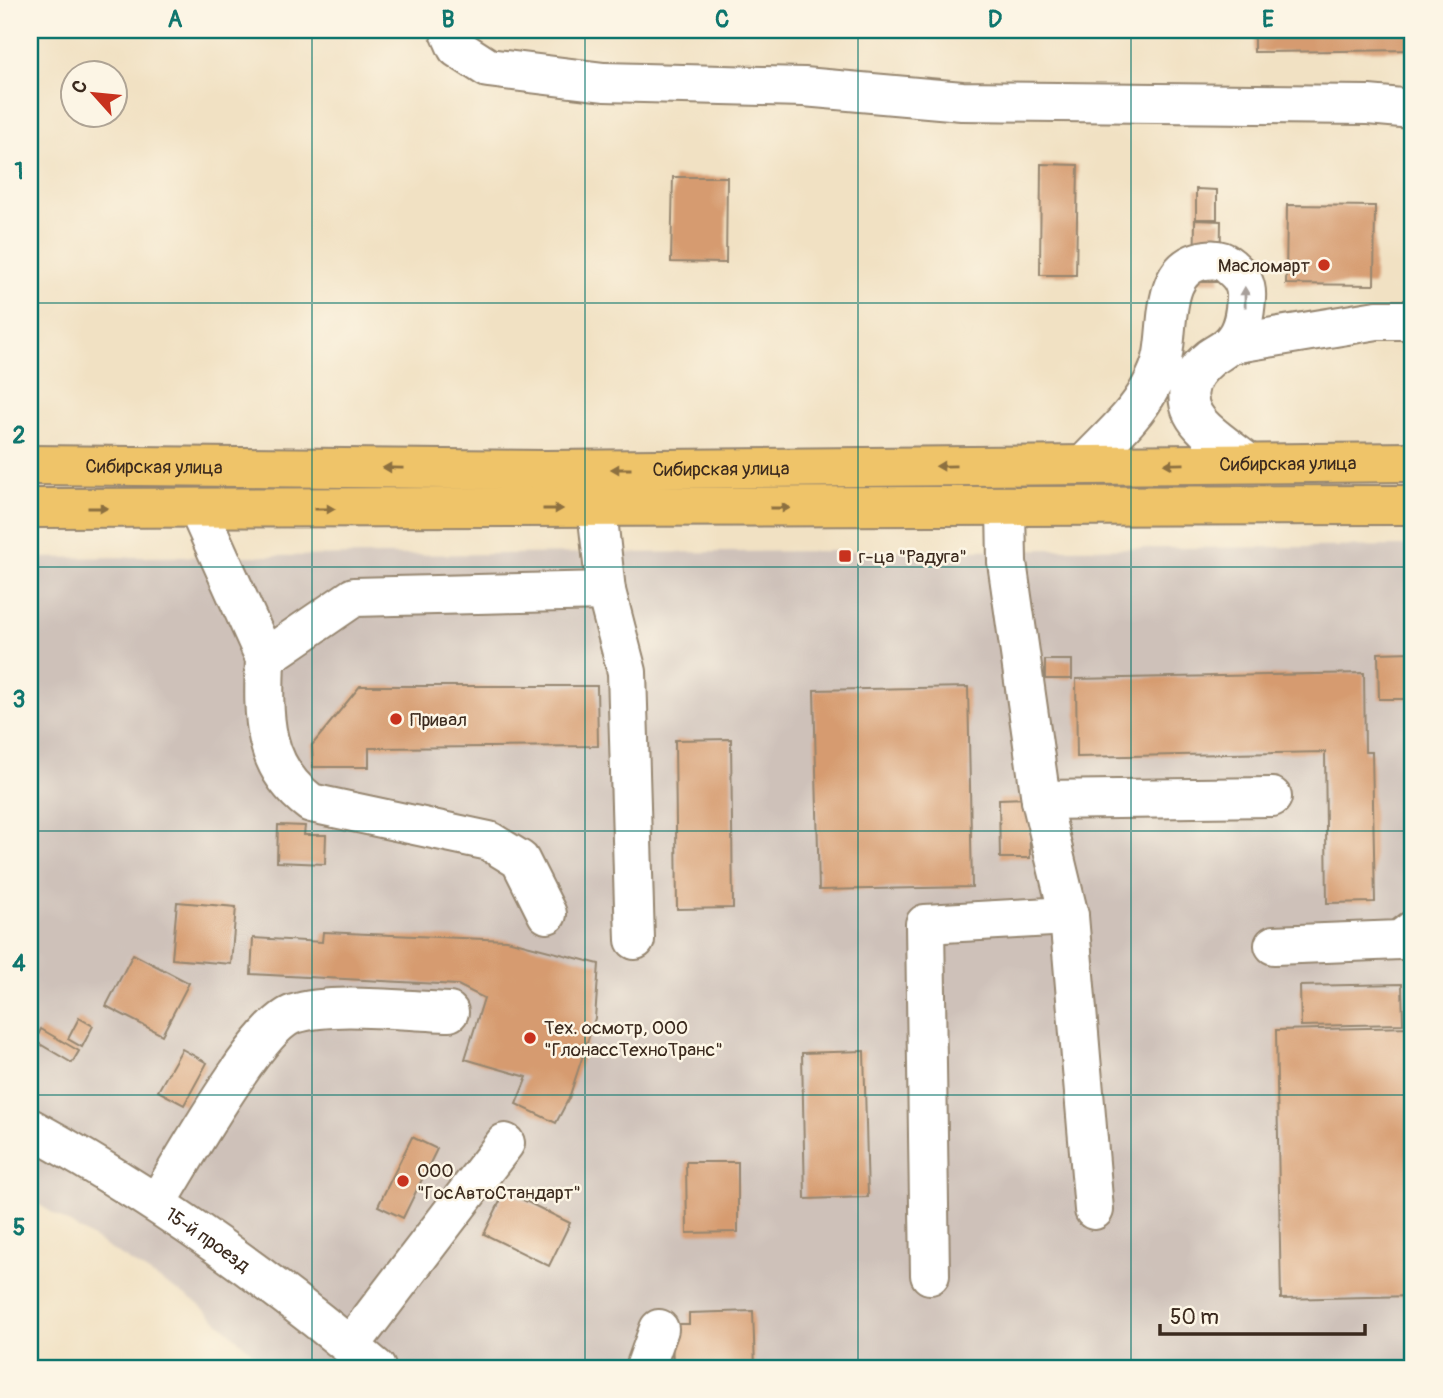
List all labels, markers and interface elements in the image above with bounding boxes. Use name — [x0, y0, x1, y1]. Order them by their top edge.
text: A — [168, 5, 183, 34]
text: B — [441, 5, 455, 34]
text: C — [715, 5, 729, 34]
text: D — [988, 5, 1002, 34]
text: E — [1262, 5, 1274, 34]
north arrow — [60, 60, 130, 130]
text: С — [66, 76, 93, 97]
text: 1 — [15, 157, 24, 186]
place label: Масломарт — [1218, 254, 1310, 278]
marker: Масломарт — [1316, 257, 1332, 273]
one-way arrow — [1239, 286, 1251, 308]
text: 2 — [13, 421, 26, 450]
street label: Сибирская улица — [1219, 452, 1357, 477]
street label: Сибирская улица — [85, 455, 223, 480]
street label: Сибирская улица — [652, 457, 790, 482]
one-way arrow — [1162, 458, 1184, 470]
one-way arrow — [935, 460, 957, 472]
one-way arrow — [382, 463, 404, 474]
one-way arrow — [609, 463, 631, 475]
one-way arrow — [770, 502, 792, 514]
one-way arrow — [87, 503, 109, 514]
one-way arrow — [315, 503, 337, 515]
one-way arrow — [542, 503, 564, 515]
place label: г-ца "Радуга" — [859, 545, 967, 569]
marker: г-ца "Радуга" — [837, 548, 853, 564]
text: 3 — [13, 685, 25, 714]
place label: Привал — [410, 708, 467, 732]
marker: Привал — [388, 711, 404, 727]
text: 4 — [12, 949, 26, 978]
place label: Тех. осмотр, ООО "ГлонассТехноТранс" — [544, 1016, 723, 1062]
marker: Тех. осмотр, ООО "ГлонассТехноТранс" — [522, 1030, 538, 1046]
place label: ООО "ГосАвтоСтандарт" — [417, 1159, 581, 1205]
marker: ООО "ГосАвтоСтандарт" — [395, 1173, 411, 1189]
street label: 15-й проезд — [161, 1202, 255, 1278]
text: 5 — [13, 1213, 25, 1242]
scale bar — [1160, 1293, 1364, 1337]
text: 50 m — [1170, 1304, 1219, 1331]

